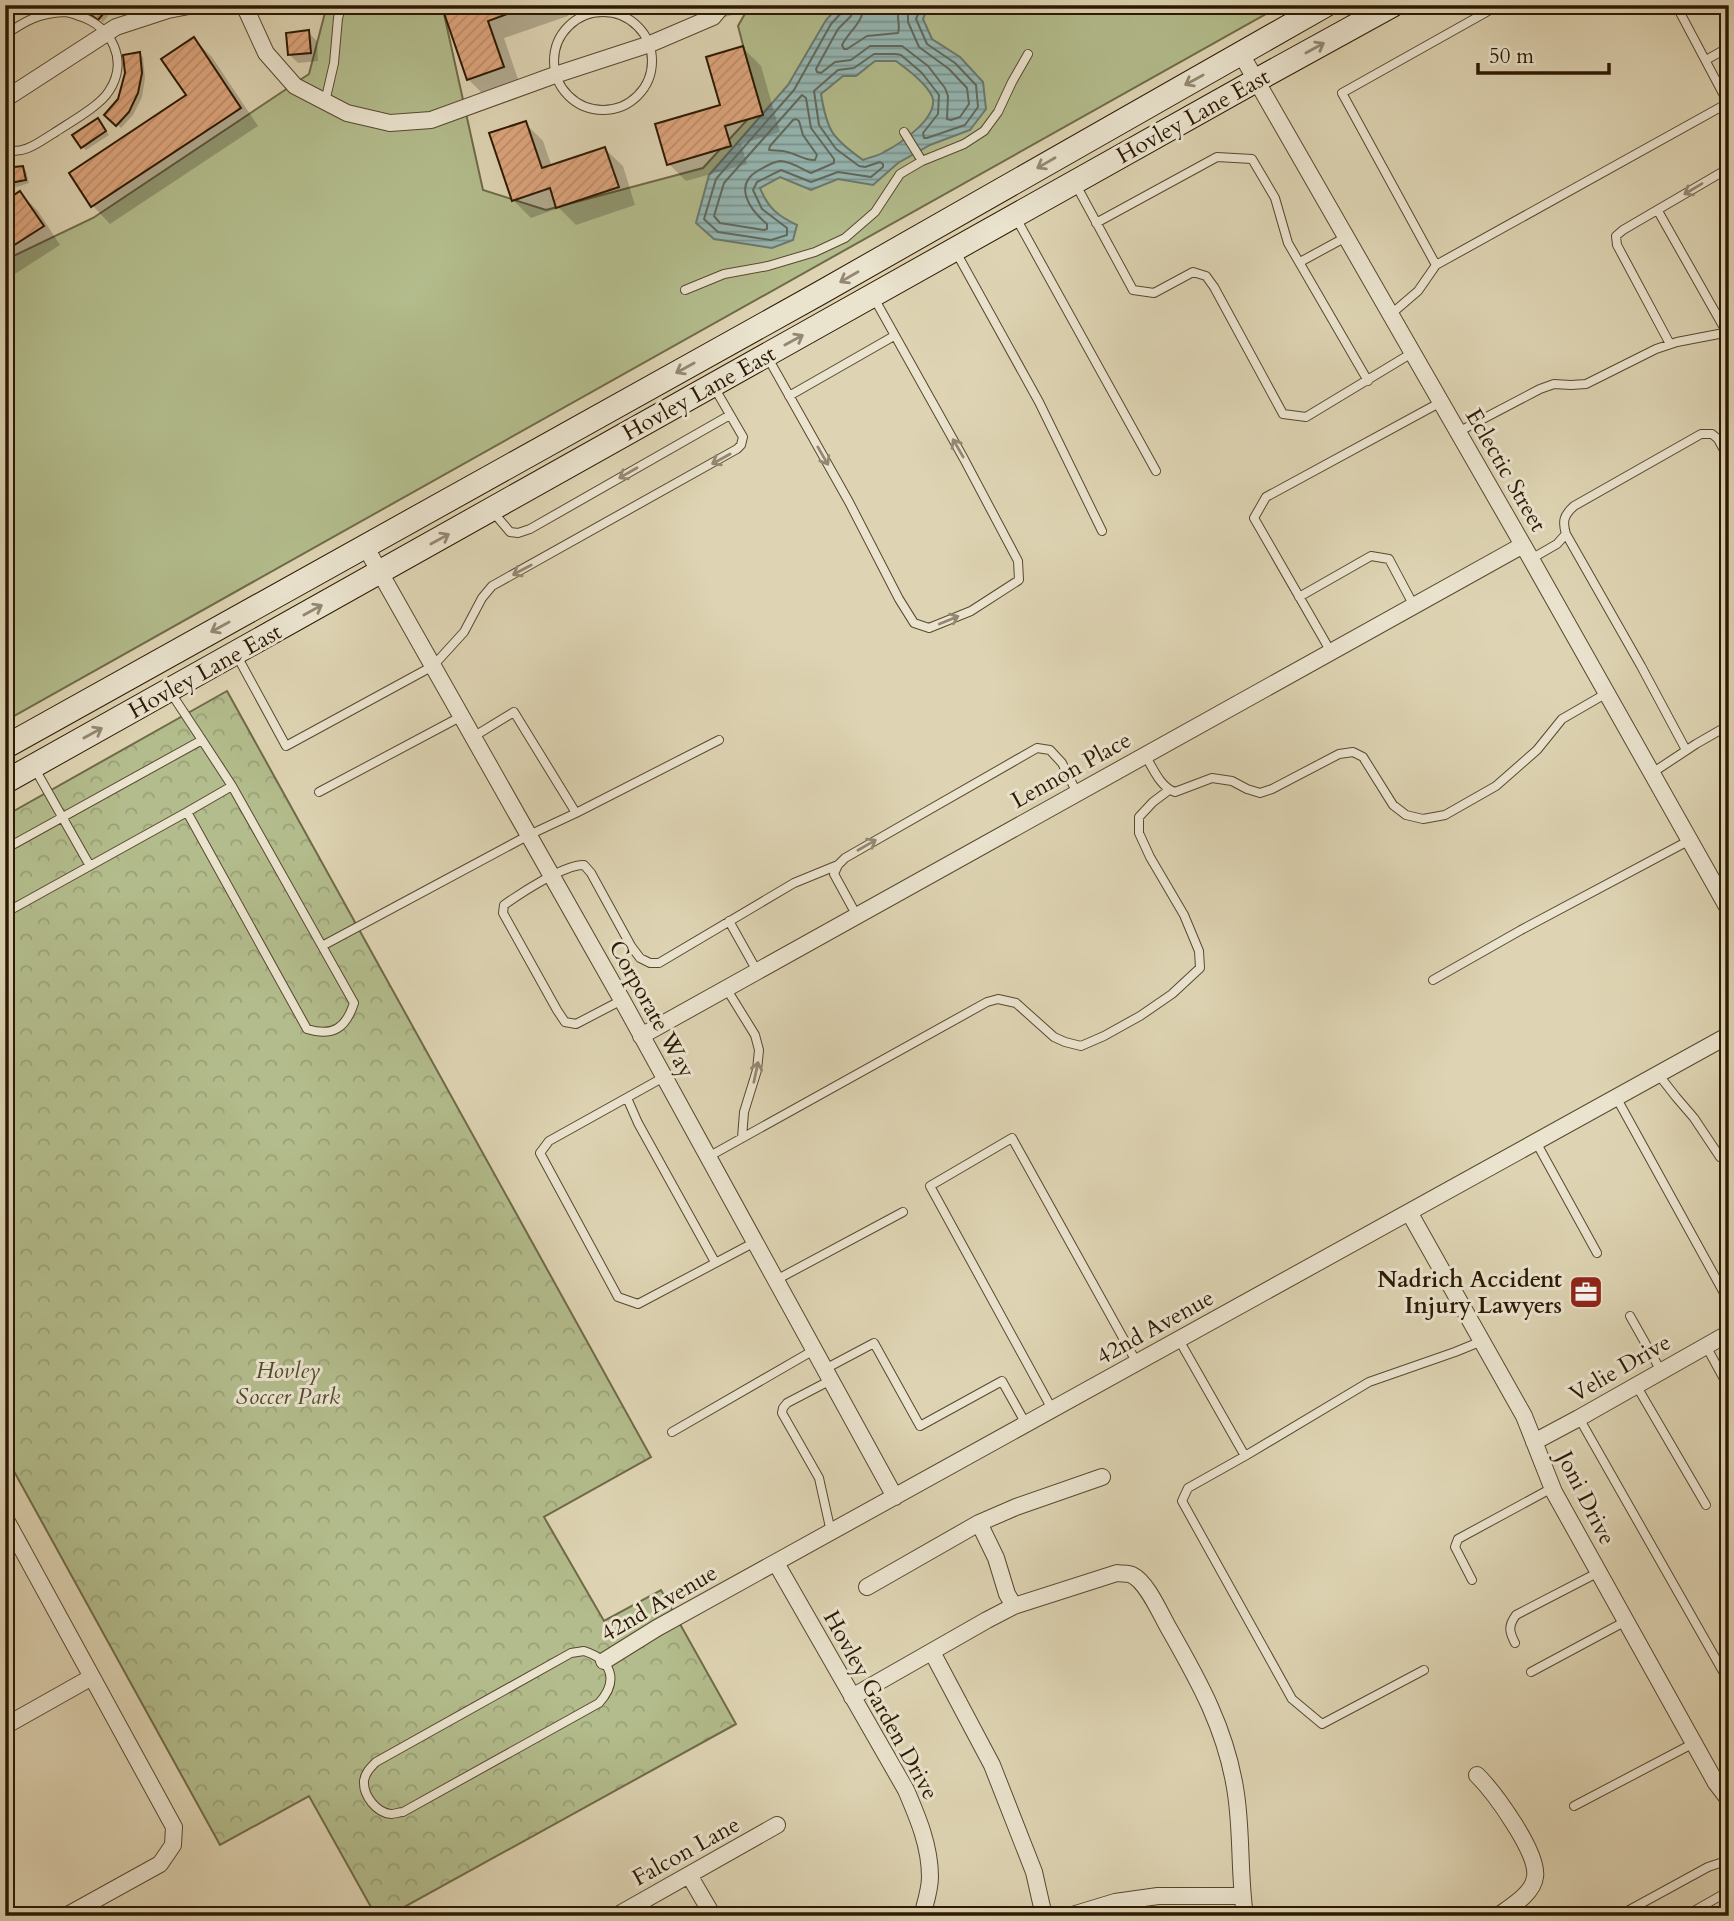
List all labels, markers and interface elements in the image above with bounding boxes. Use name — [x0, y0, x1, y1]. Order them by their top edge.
scale bar — [1478, 32, 1610, 76]
one-way arrow — [1304, 41, 1325, 54]
text: 50 m — [1489, 42, 1534, 71]
street label: Hovley Lane East — [1111, 61, 1275, 171]
one-way arrow — [1185, 73, 1205, 87]
one-way arrow — [1036, 157, 1056, 171]
one-way arrow — [1684, 182, 1704, 196]
one-way arrow — [839, 270, 859, 284]
one-way arrow — [784, 333, 804, 347]
street label: Hovley Lane East — [617, 338, 781, 448]
one-way arrow — [676, 361, 696, 375]
street label: Eclectic Street — [1458, 403, 1554, 537]
one-way arrow — [951, 439, 965, 459]
one-way arrow — [816, 445, 830, 465]
one-way arrow — [711, 452, 731, 466]
one-way arrow — [619, 466, 639, 480]
one-way arrow — [429, 532, 450, 545]
one-way arrow — [512, 563, 533, 577]
one-way arrow — [302, 603, 322, 617]
one-way arrow — [937, 612, 959, 625]
street label: Hovley Lane East — [123, 616, 287, 726]
one-way arrow — [210, 621, 231, 634]
street label: Lennon Place — [1006, 724, 1136, 816]
one-way arrow — [82, 726, 102, 740]
one-way arrow — [857, 838, 877, 852]
street label: Corporate Way — [601, 935, 703, 1083]
one-way arrow — [749, 1061, 763, 1084]
place label: Nadrich Accident Injury Lawyers — [1377, 1264, 1562, 1321]
office icon: Nadrich Accident Injury Lawyers — [1567, 1273, 1605, 1311]
street label: 42nd Avenue — [1091, 1282, 1219, 1372]
street label: Velie Drive — [1564, 1327, 1676, 1409]
park label: Hovley Soccer Park — [236, 1355, 341, 1412]
street label: Joni Drive — [1548, 1443, 1623, 1550]
street label: 42nd Avenue — [595, 1557, 723, 1649]
street label: Hovley Garden Drive — [816, 1605, 946, 1805]
street label: Falcon Lane — [627, 1809, 745, 1893]

